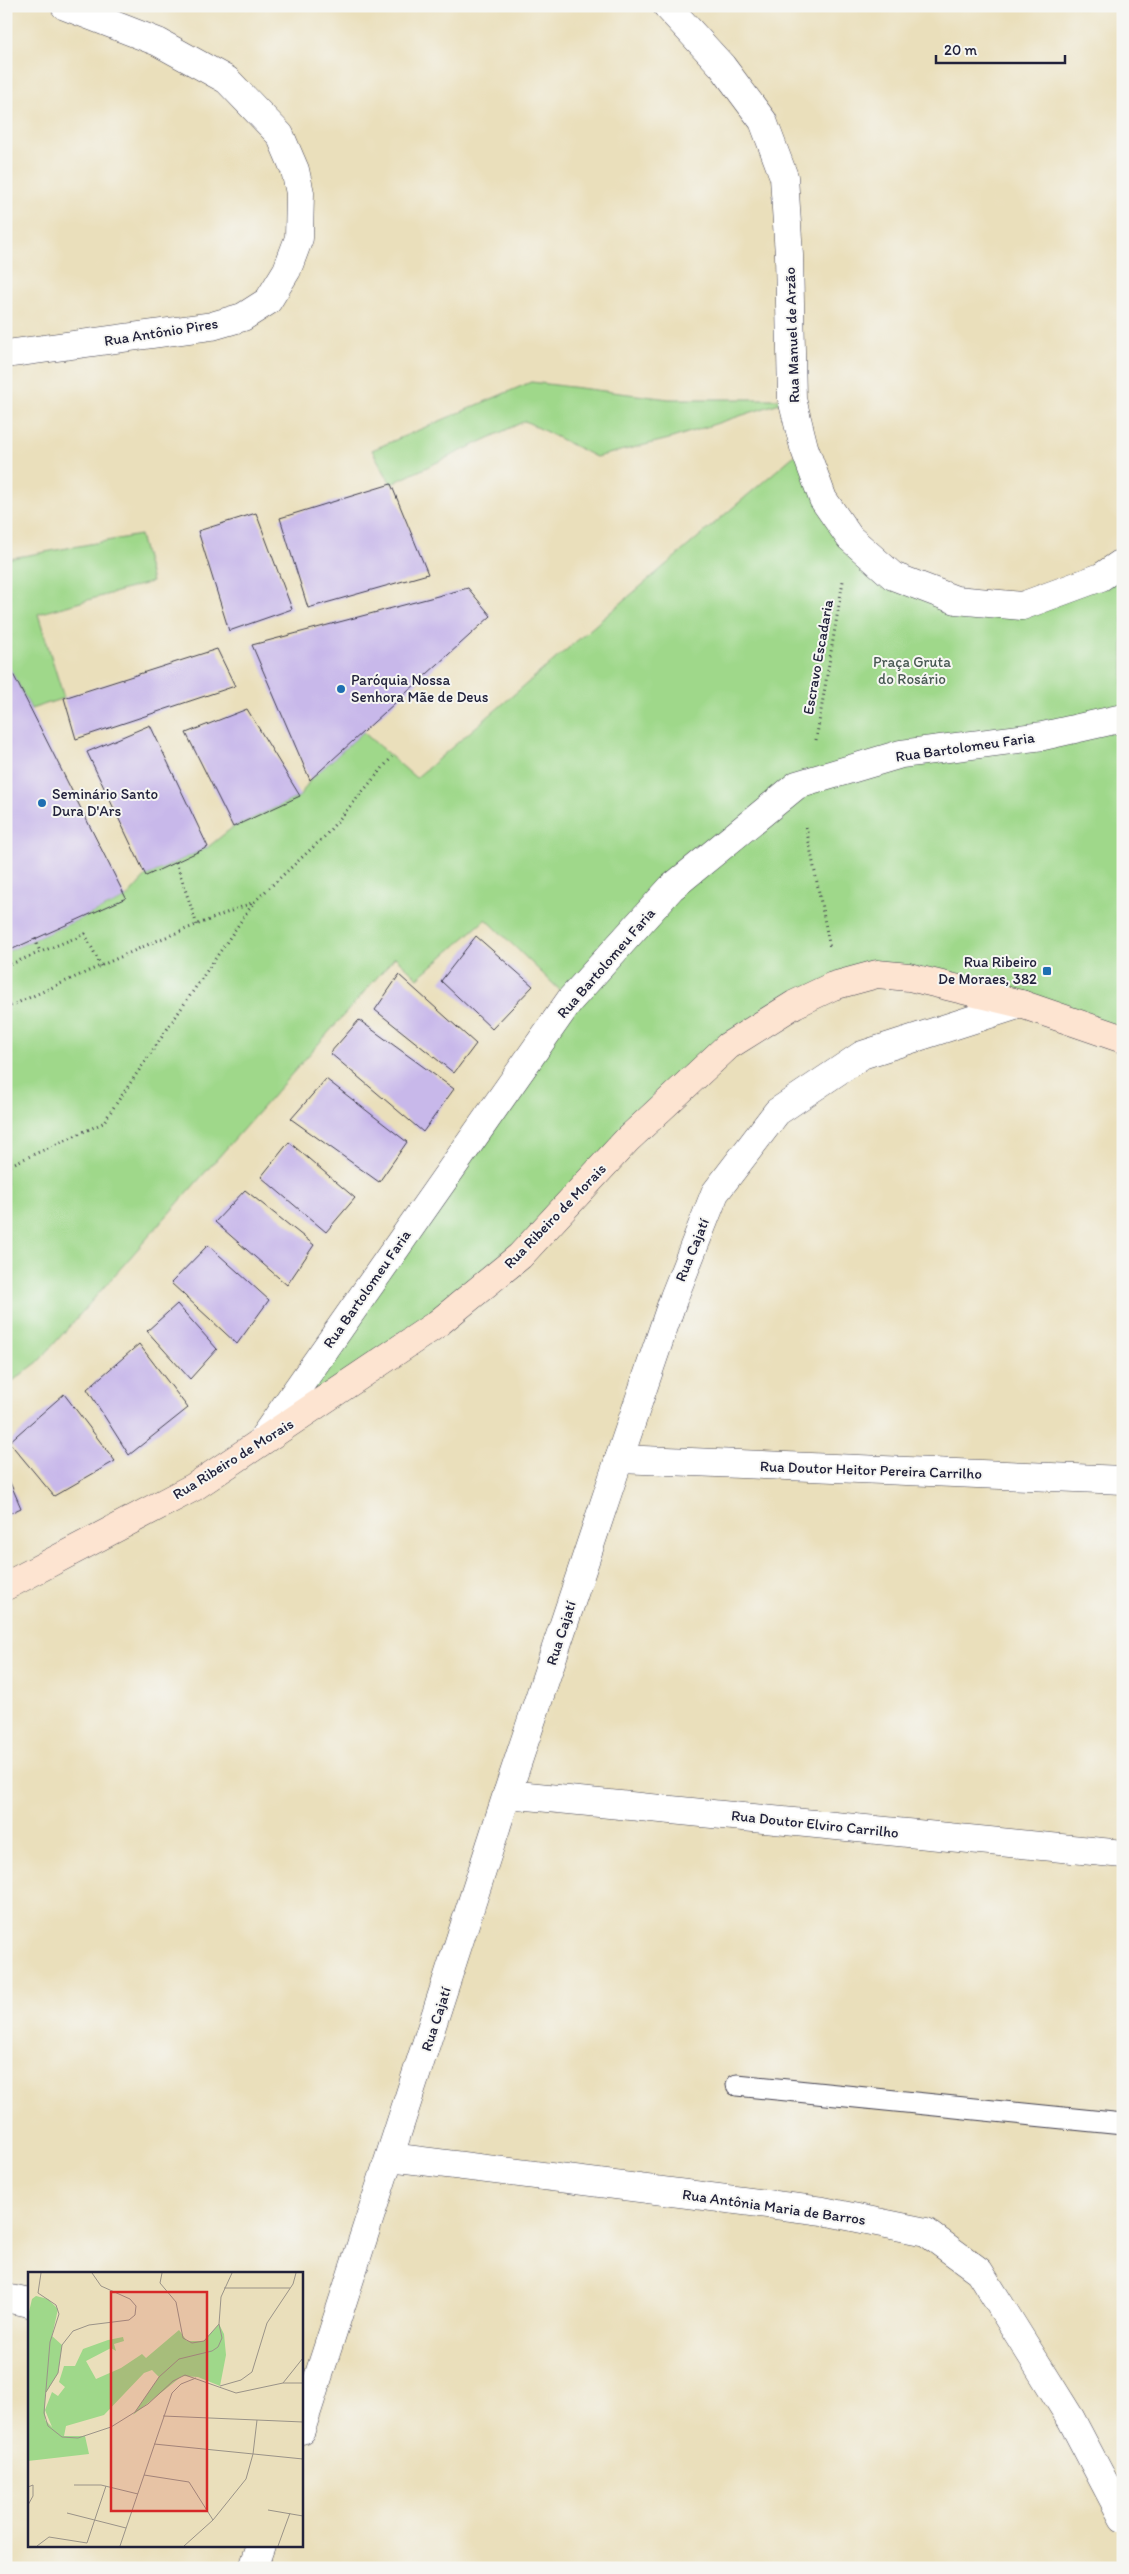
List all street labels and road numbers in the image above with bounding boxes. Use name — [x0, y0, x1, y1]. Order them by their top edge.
street label: Rua Manuel de Arzão — [781, 267, 803, 403]
street label: Rua Antônio Pires — [103, 314, 220, 350]
street label: Escravo Escadaria — [799, 598, 837, 716]
street label: Rua Bartolomeu Faria — [894, 728, 1036, 766]
street label: Rua Bartolomeu Faria — [553, 904, 659, 1022]
street label: Rua Ribeiro de Morais — [500, 1160, 610, 1272]
street label: Rua Cajatí — [671, 1216, 713, 1284]
street label: Rua Bartolomeu Faria — [319, 1226, 415, 1352]
street label: Rua Ribeiro de Morais — [169, 1414, 297, 1503]
street label: Rua Doutor Heitor Pereira Carrilho — [760, 1457, 982, 1483]
street label: Rua Cajatí — [542, 1598, 580, 1667]
street label: Rua Doutor Elviro Carrilho — [730, 1806, 900, 1842]
street label: Rua Cajatí — [417, 1984, 455, 2053]
street label: Rua Antônia Maria de Barros — [681, 2185, 867, 2229]

